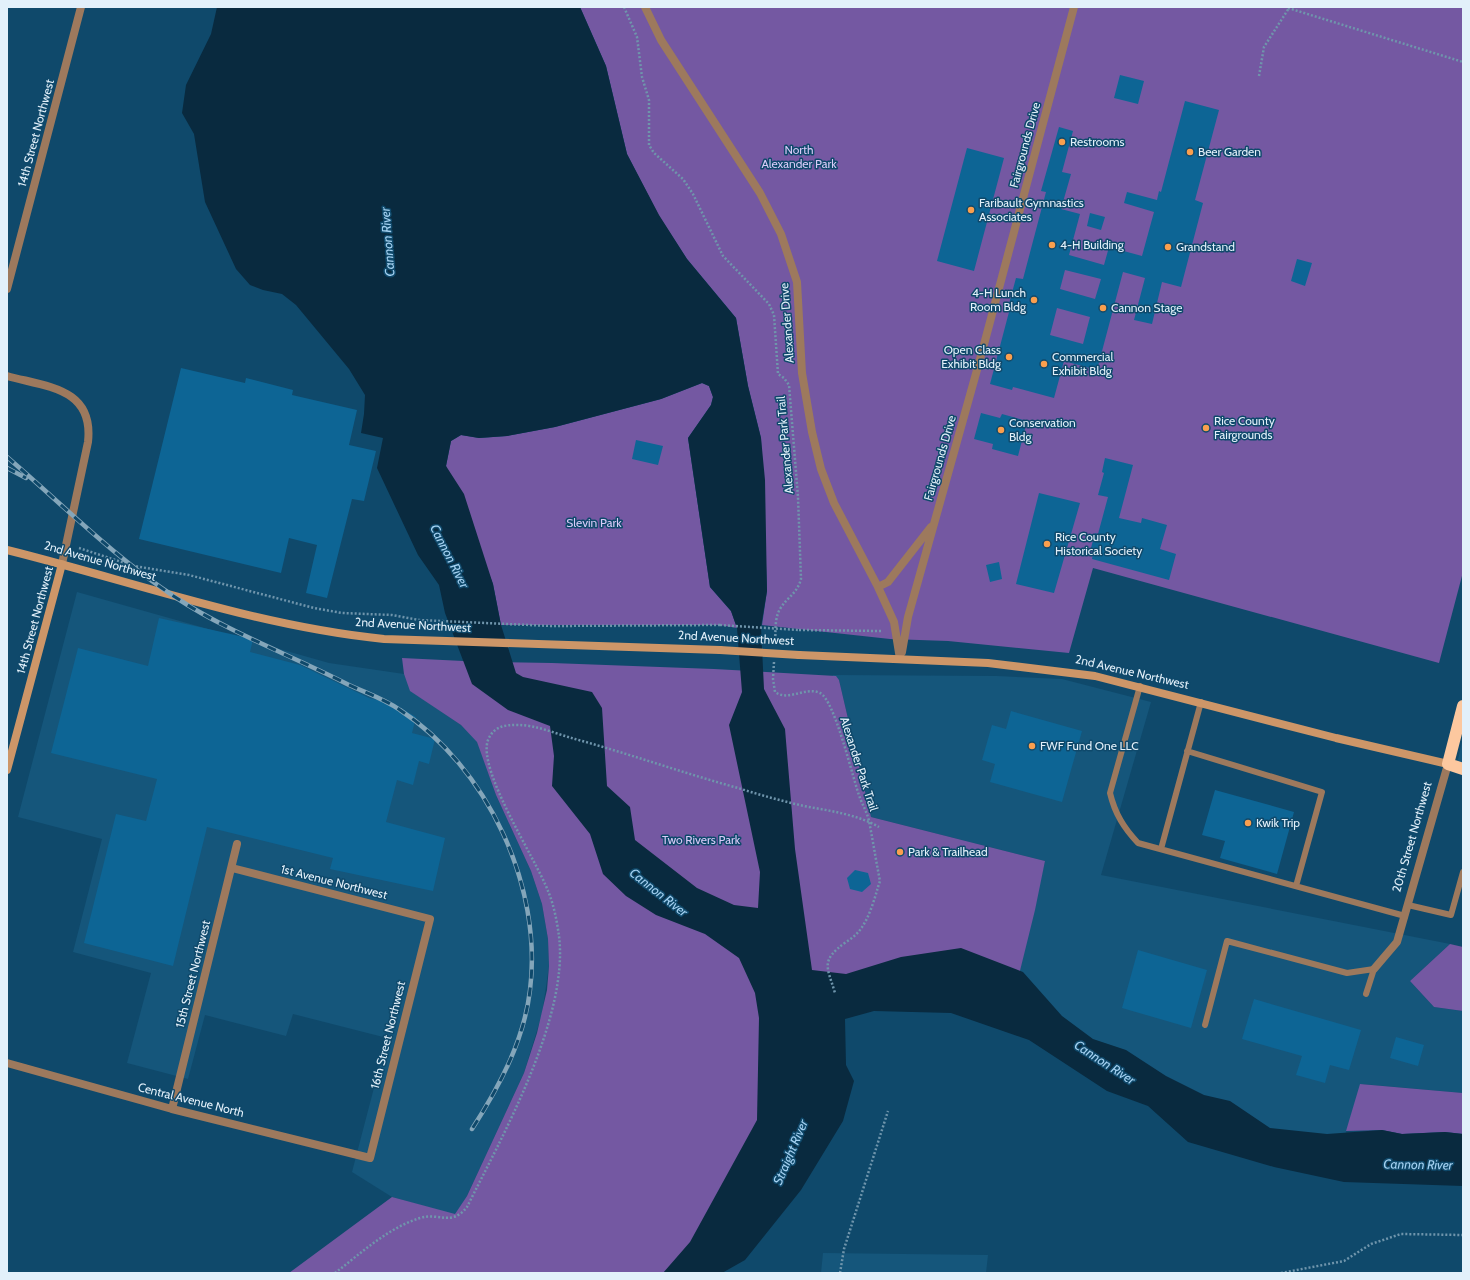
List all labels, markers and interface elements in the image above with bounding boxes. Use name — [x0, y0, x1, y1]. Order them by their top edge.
street label: 14th Street Northwest — [14, 78, 57, 188]
street label: Fairgrounds Drive — [1006, 100, 1043, 189]
place label: Restrooms — [1070, 134, 1125, 149]
marker: Restrooms — [1057, 137, 1067, 147]
park label: North Alexander Park — [761, 142, 837, 171]
place label: Beer Garden — [1198, 144, 1261, 159]
marker: Beer Garden — [1185, 147, 1195, 157]
place label: Faribault Gymnastics Associates — [979, 195, 1084, 224]
marker: Faribault Gymnastics Associates — [966, 205, 976, 215]
water label: Cannon River — [377, 206, 397, 277]
place label: 4-H Building — [1060, 237, 1125, 252]
place label: Grandstand — [1176, 239, 1235, 254]
marker: 4-H Building — [1047, 240, 1057, 250]
marker: Grandstand — [1163, 242, 1173, 252]
street label: Alexander Drive — [776, 282, 797, 364]
place label: 4-H Lunch Room Bldg — [970, 285, 1027, 314]
marker: 4-H Lunch Room Bldg — [1029, 295, 1039, 305]
place label: Cannon Stage — [1111, 300, 1182, 315]
marker: Cannon Stage — [1098, 303, 1108, 313]
place label: Open Class Exhibit Bldg — [941, 342, 1002, 371]
place label: Commercial Exhibit Bldg — [1052, 349, 1113, 378]
marker: Open Class Exhibit Bldg — [1004, 352, 1014, 362]
marker: Commercial Exhibit Bldg — [1039, 359, 1049, 369]
street label: Alexander Park Trail — [773, 395, 796, 495]
street label: Fairgrounds Drive — [920, 413, 959, 502]
place label: Rice County Fairgrounds — [1214, 413, 1275, 442]
place label: Conservation Bldg — [1009, 415, 1076, 444]
marker: Rice County Fairgrounds — [1201, 423, 1211, 433]
marker: Conservation Bldg — [996, 425, 1006, 435]
park label: Slevin Park — [566, 515, 622, 530]
water label: Cannon River — [427, 521, 473, 591]
place label: Rice County Historical Society — [1055, 529, 1142, 558]
street label: 2nd Avenue Northwest — [42, 537, 158, 584]
marker: Rice County Historical Society — [1042, 539, 1052, 549]
street label: 14th Street Northwest — [13, 565, 56, 675]
street label: 2nd Avenue Northwest — [355, 614, 471, 635]
street label: 2nd Avenue Northwest — [678, 627, 794, 648]
street label: 2nd Avenue Northwest — [1074, 651, 1190, 692]
street label: Alexander Park Trail — [837, 715, 882, 813]
place label: FWF Fund One LLC — [1040, 738, 1139, 753]
marker: FWF Fund One LLC — [1027, 741, 1037, 751]
street label: 20th Street Northwest — [1389, 780, 1434, 894]
place label: Kwik Trip — [1256, 815, 1300, 830]
marker: Kwik Trip — [1243, 818, 1253, 828]
park label: Two Rivers Park — [662, 832, 741, 847]
place label: Park & Trailhead — [908, 844, 988, 859]
marker: Park & Trailhead — [895, 847, 905, 857]
street label: 1st Avenue Northwest — [279, 861, 389, 902]
water label: Cannon River — [627, 864, 692, 920]
street label: 15th Street Northwest — [172, 919, 213, 1029]
street label: 16th Street Northwest — [367, 979, 408, 1090]
water label: Cannon River — [1072, 1036, 1139, 1088]
street label: Central Avenue North — [136, 1079, 246, 1120]
water label: Straight River — [769, 1116, 811, 1187]
water label: Cannon River — [1383, 1155, 1454, 1173]

